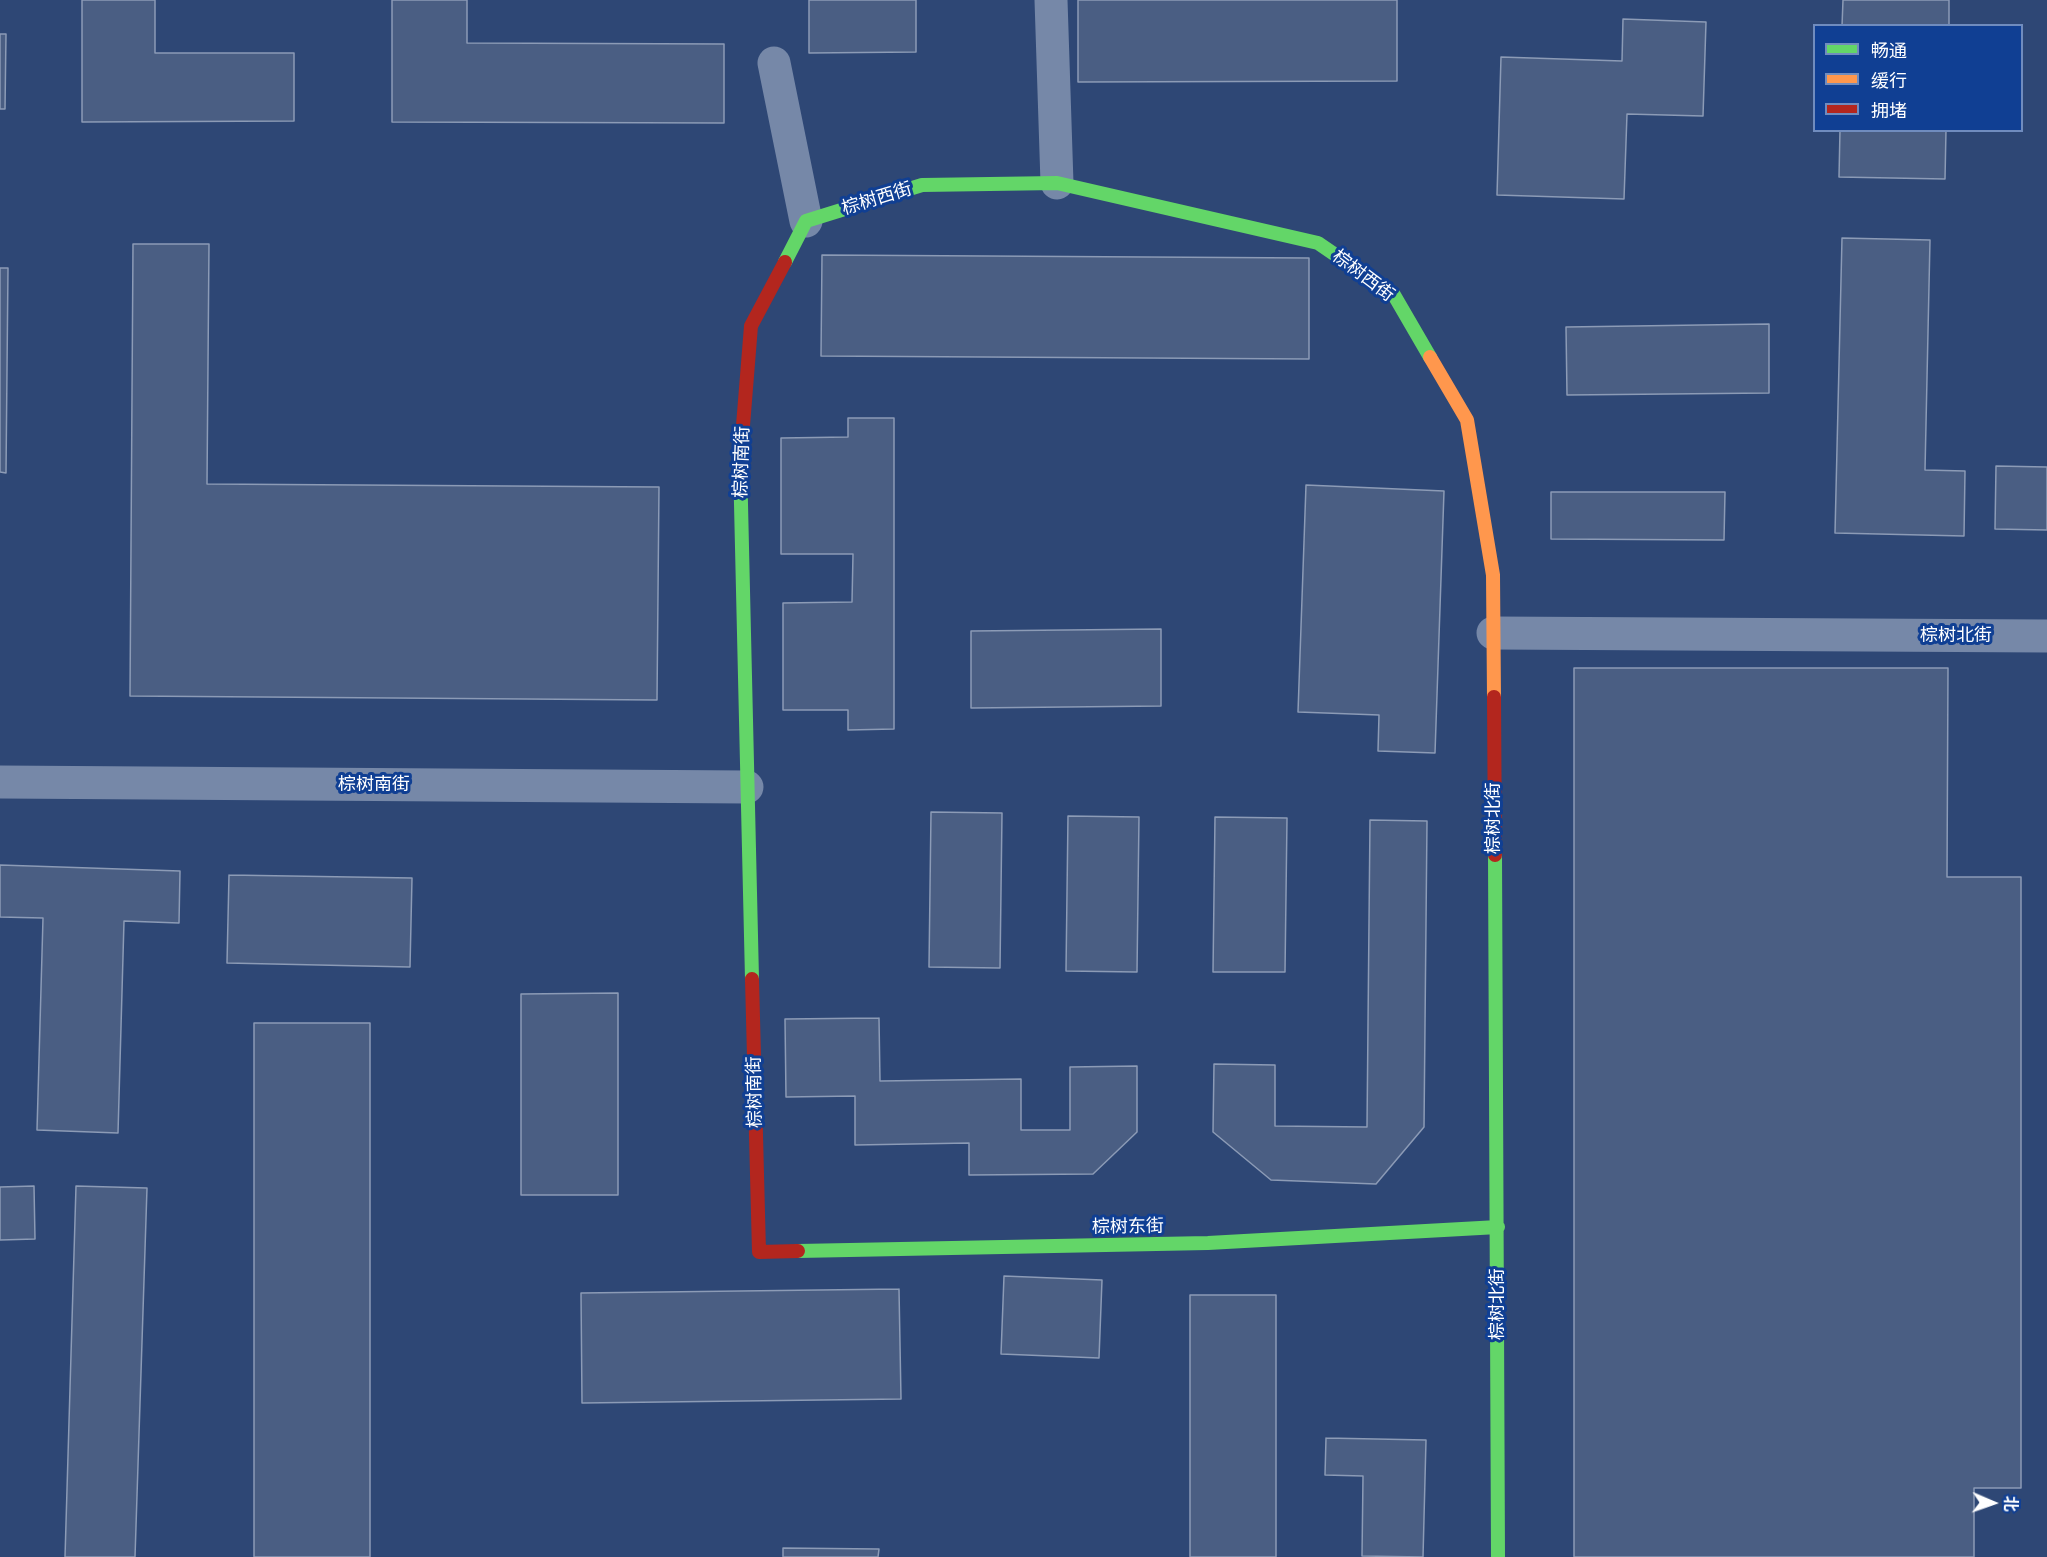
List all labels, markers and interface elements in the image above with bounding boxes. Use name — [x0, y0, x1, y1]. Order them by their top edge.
legend — [1813, 24, 2023, 132]
text: 畅通 — [1871, 39, 1907, 62]
text: 缓行 — [1871, 69, 1907, 92]
text: 拥堵 — [1871, 99, 1907, 122]
street label: 棕树西街 — [839, 178, 915, 220]
street label: 棕树西街 — [1328, 246, 1398, 306]
street label: 棕树南街 — [730, 426, 754, 498]
street label: 棕树北街 — [1920, 625, 1992, 647]
street label: 棕树南街 — [338, 774, 410, 796]
street label: 棕树北街 — [1483, 782, 1505, 854]
street label: 棕树南街 — [744, 1056, 766, 1128]
street label: 棕树东街 — [1092, 1216, 1164, 1238]
street label: 棕树北街 — [1487, 1268, 1509, 1340]
north arrow — [1963, 1473, 2023, 1533]
text: 北 — [2001, 1495, 2021, 1512]

